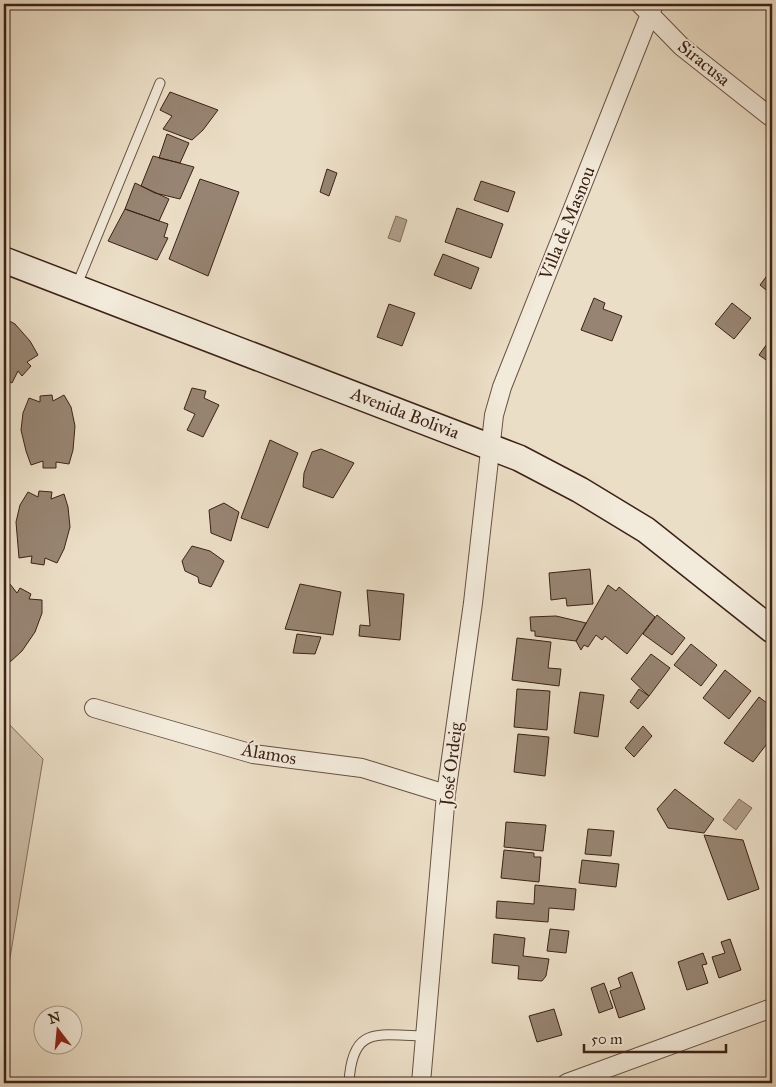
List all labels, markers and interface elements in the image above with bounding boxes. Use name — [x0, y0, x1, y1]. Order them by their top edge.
street label: Siracusa — [673, 35, 735, 91]
street label: Villa de Masnou — [534, 163, 600, 284]
street label: Avenida Bolivia — [347, 382, 463, 444]
street label: José Ordeig — [435, 720, 468, 809]
street label: Álamos — [239, 736, 299, 770]
north arrow — [32, 1004, 82, 1054]
text: N — [47, 1008, 63, 1028]
scale bar — [584, 1022, 726, 1054]
text: 50 m — [591, 1030, 623, 1048]

